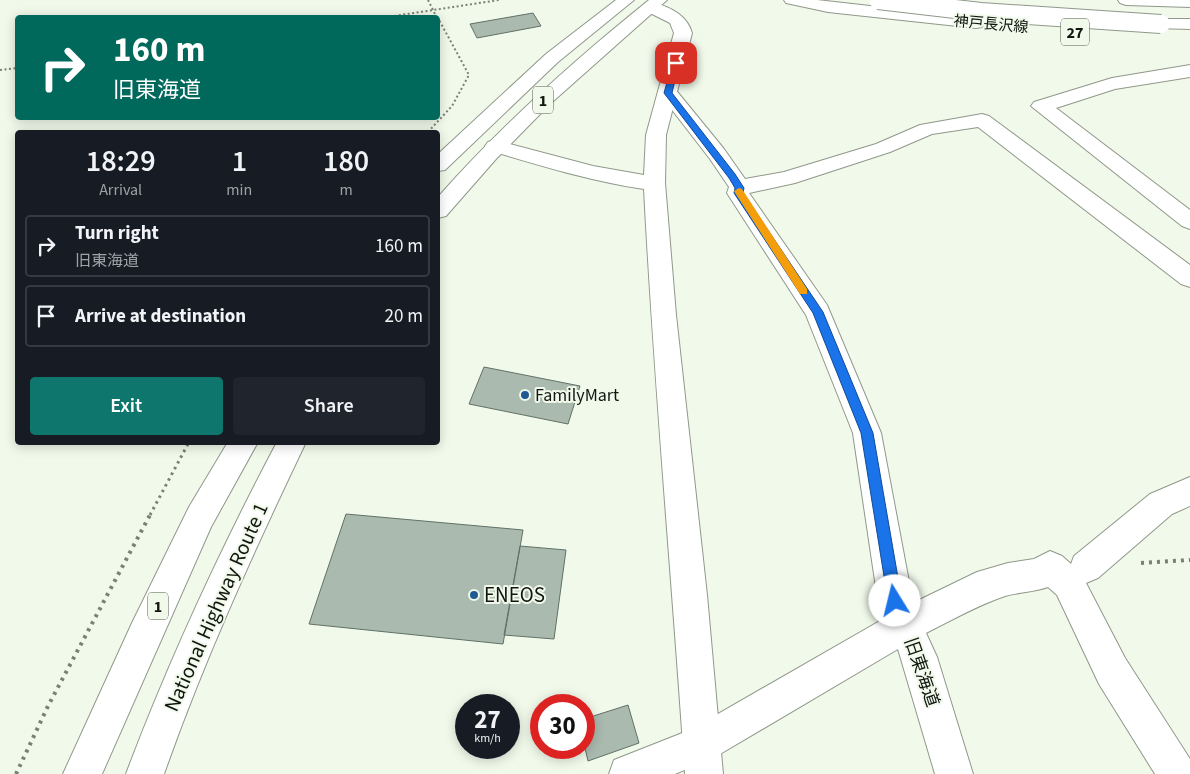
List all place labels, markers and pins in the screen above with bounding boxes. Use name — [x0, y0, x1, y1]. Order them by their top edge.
pin — [655, 42, 697, 84]
place label: FamilyMart — [535, 383, 619, 408]
marker: FamilyMart — [519, 389, 531, 401]
place label: ENEOS — [484, 580, 545, 610]
marker: ENEOS — [468, 589, 480, 601]

